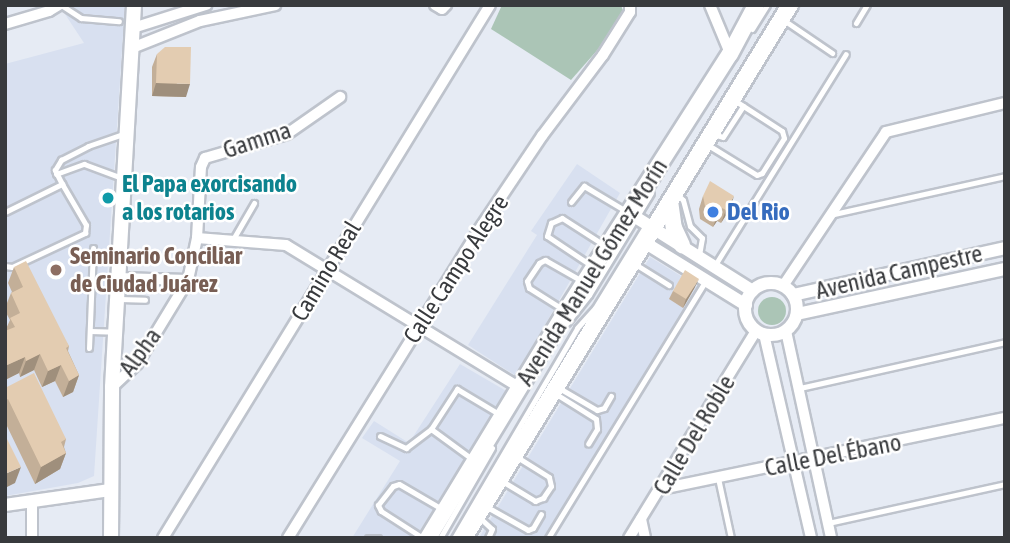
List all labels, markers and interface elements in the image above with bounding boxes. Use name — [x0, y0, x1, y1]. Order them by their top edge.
street label: Gamma — [219, 116, 295, 164]
street label: Avenida Manuel Gómez Morín — [510, 153, 674, 391]
place label: El Papa exorcisando a los rotarios — [122, 170, 297, 226]
marker: El Papa exorcisando a los rotarios — [100, 190, 116, 206]
street label: Calle Campo Alegre — [397, 190, 515, 348]
place label: Del Rio — [727, 198, 790, 226]
marker: Del Rio — [705, 204, 721, 220]
street label: Camino Real — [285, 216, 367, 326]
street label: Avenida Campestre — [813, 239, 985, 305]
place label: Seminario Conciliar de Ciudad Juárez — [70, 242, 242, 298]
marker: Seminario Conciliar de Ciudad Juárez — [48, 262, 64, 278]
street label: Alpha — [113, 322, 167, 382]
street label: Calle Del Roble — [647, 370, 741, 500]
street label: Calle Del Ébano — [762, 428, 904, 482]

